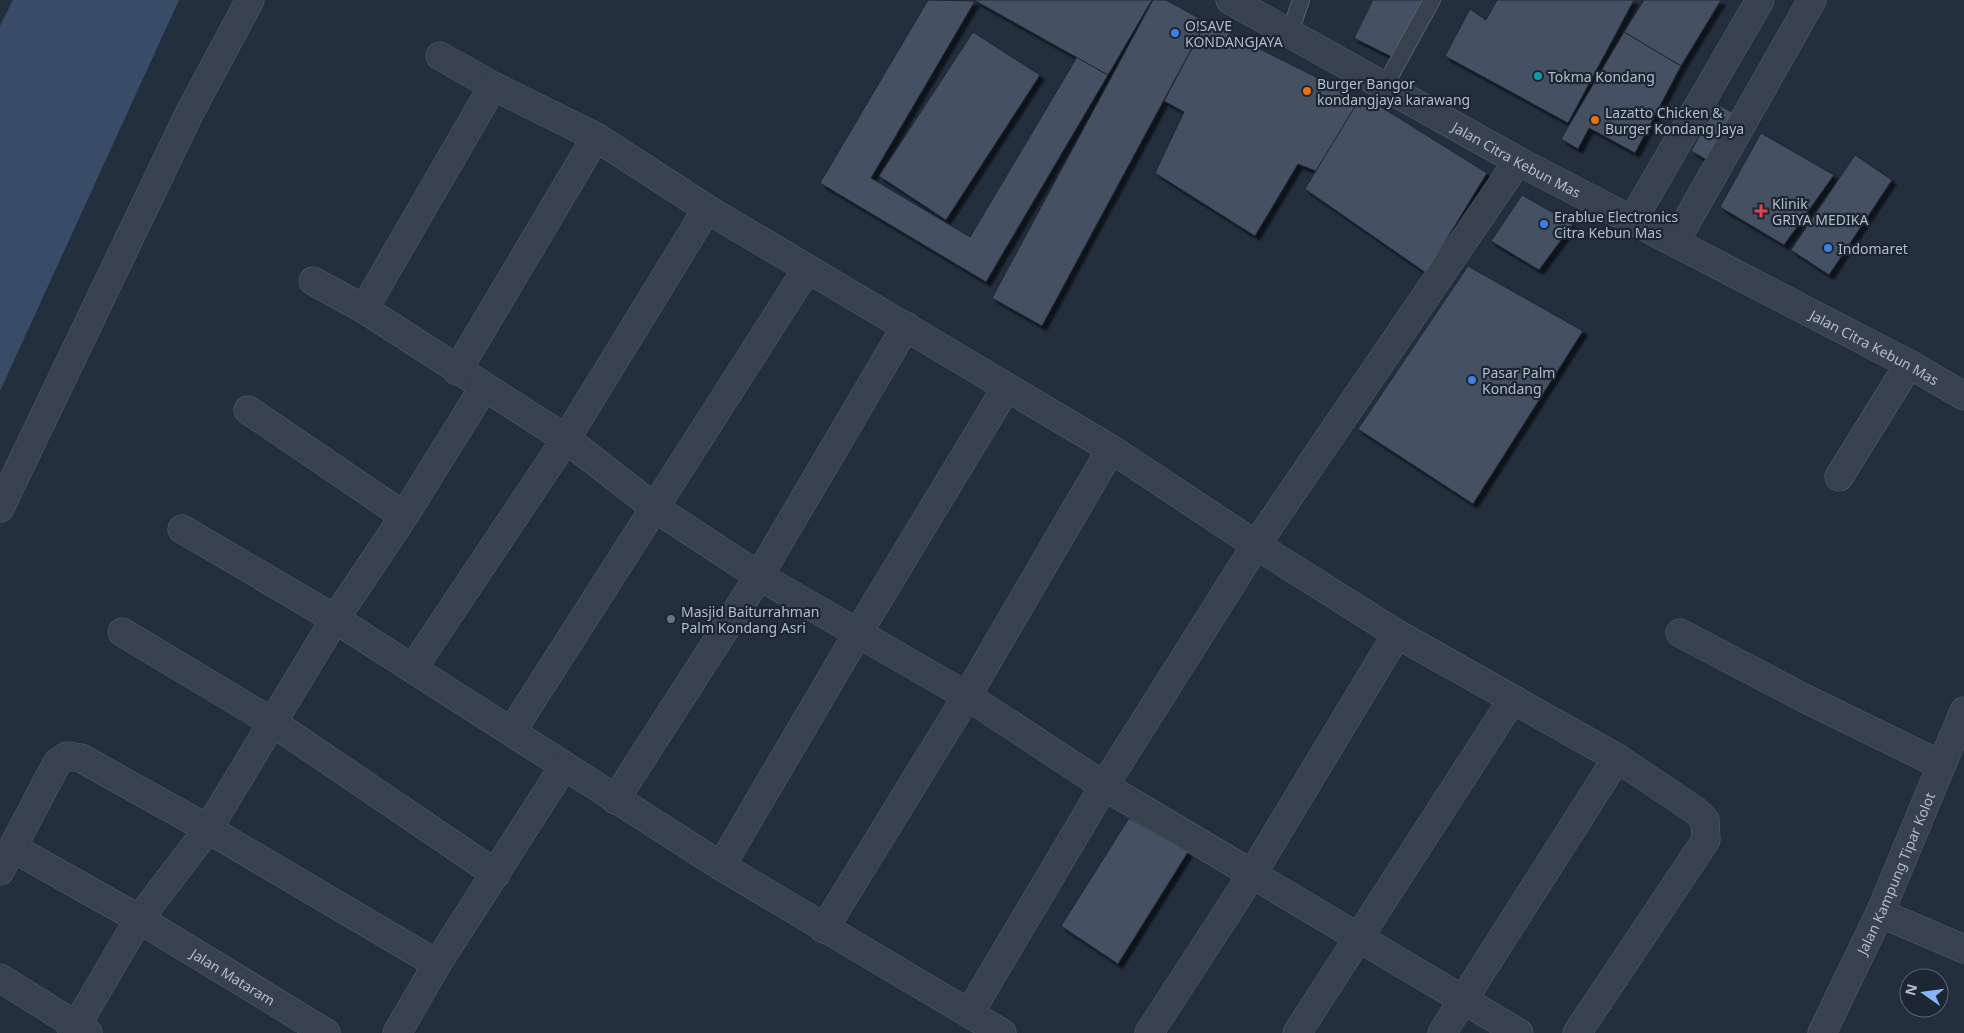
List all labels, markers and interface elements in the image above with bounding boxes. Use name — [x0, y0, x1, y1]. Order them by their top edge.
place label: O!SAVE KONDANGJAYA — [1185, 16, 1283, 51]
marker: O!SAVE KONDANGJAYA — [1169, 27, 1181, 39]
place label: Tokma Kondang — [1548, 67, 1655, 86]
marker: Tokma Kondang — [1532, 70, 1544, 82]
place label: Burger Bangor kondangjaya karawang — [1317, 74, 1470, 109]
marker: Burger Bangor kondangjaya karawang — [1301, 85, 1313, 97]
place label: Lazatto Chicken & Burger Kondang Jaya — [1605, 103, 1744, 138]
marker: Lazatto Chicken & Burger Kondang Jaya — [1589, 114, 1601, 126]
street label: Jalan Citra Kebun Mas — [1447, 116, 1585, 202]
place label: Klinik GRIYA MEDIKA — [1772, 194, 1868, 229]
marker: Klinik GRIYA MEDIKA — [1754, 204, 1768, 218]
place label: Erablue Electronics Citra Kebun Mas — [1554, 207, 1679, 242]
marker: Erablue Electronics Citra Kebun Mas — [1538, 218, 1550, 230]
place label: Indomaret — [1838, 239, 1908, 258]
marker: Indomaret — [1822, 242, 1834, 254]
street label: Jalan Citra Kebun Mas — [1805, 304, 1943, 389]
place label: Pasar Palm Kondang — [1482, 363, 1555, 398]
marker: Pasar Palm Kondang — [1466, 374, 1478, 386]
place label: Masjid Baiturrahman Palm Kondang Asri — [681, 602, 819, 637]
marker: Masjid Baiturrahman Palm Kondang Asri — [665, 613, 677, 625]
street label: Jalan Kampung Tipar Kolot — [1851, 789, 1939, 959]
street label: Jalan Mataram — [186, 942, 279, 1009]
north arrow — [1899, 968, 1949, 1018]
text: N — [1900, 982, 1921, 998]

